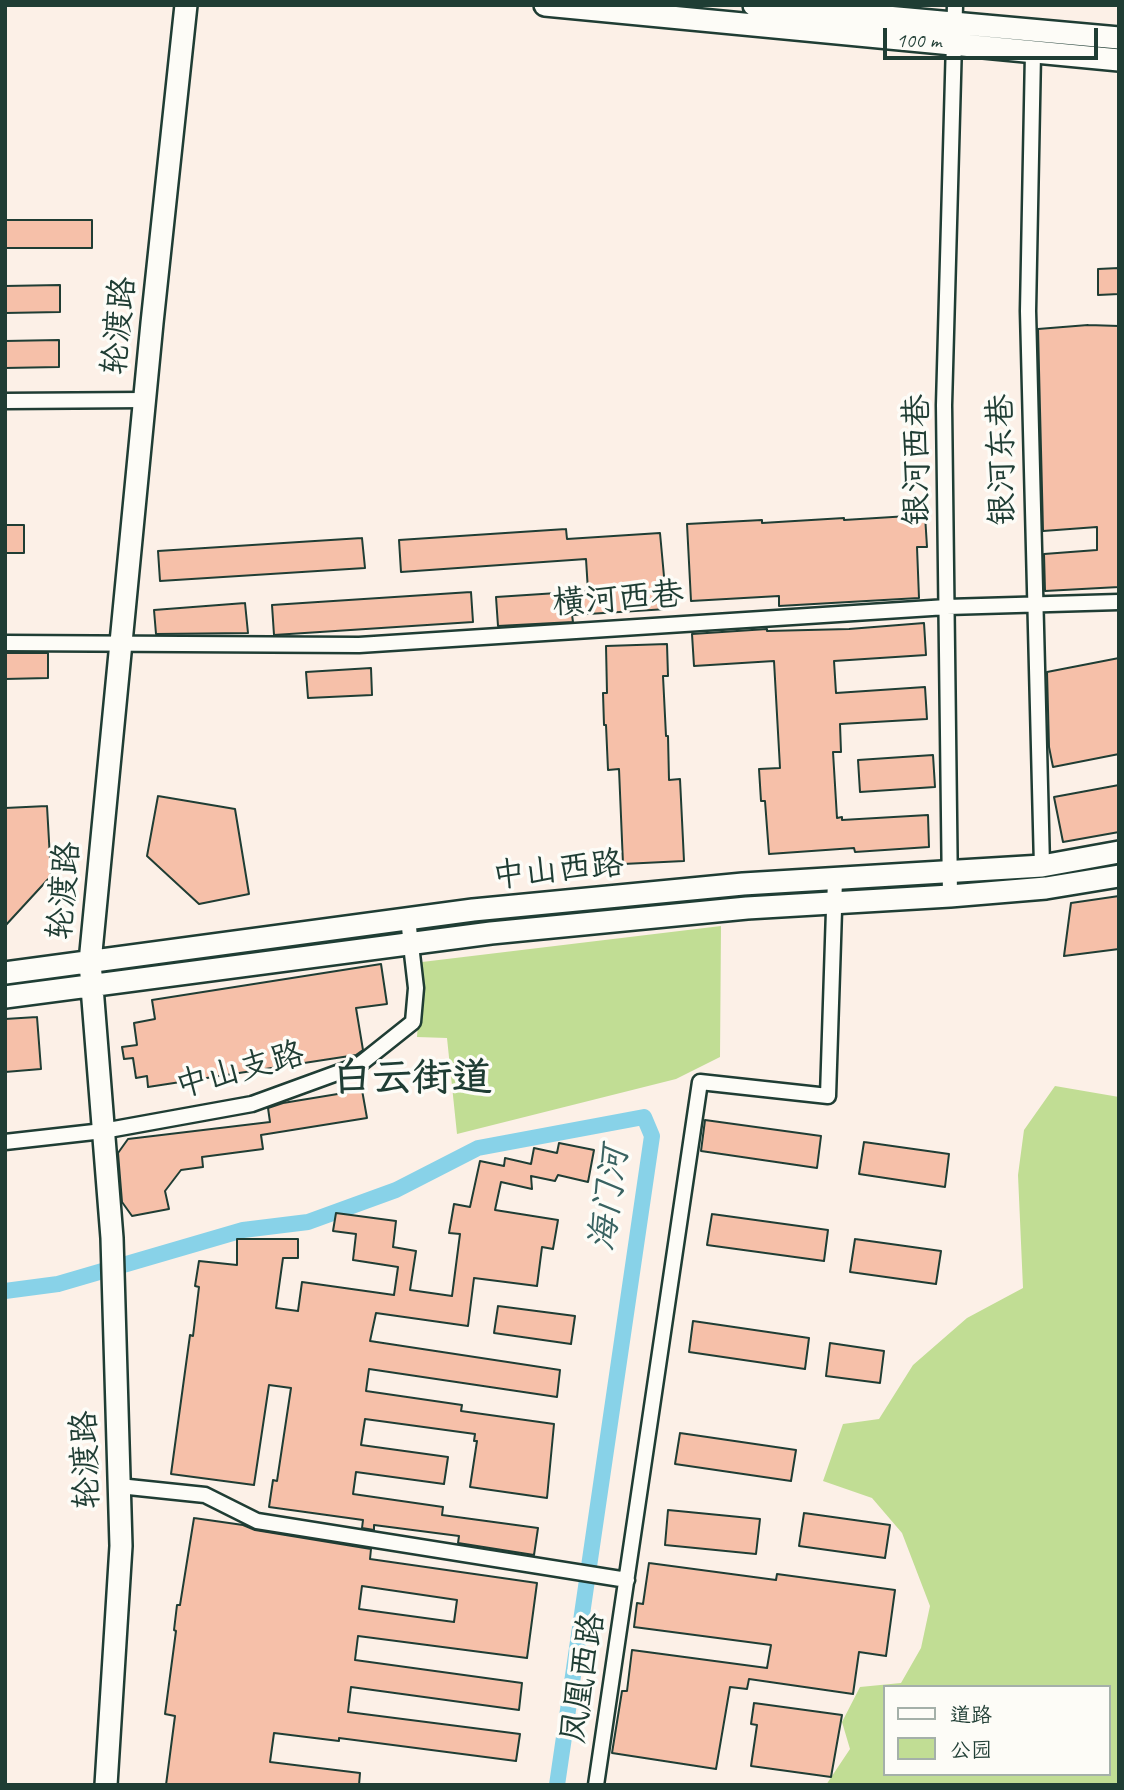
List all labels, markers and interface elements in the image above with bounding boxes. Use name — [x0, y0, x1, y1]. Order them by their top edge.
scale bar — [886, 14, 1101, 58]
text: 100 m — [896, 27, 941, 53]
street label: 轮渡路 — [95, 275, 145, 377]
street label: 银河西巷 — [898, 394, 938, 526]
street label: 银河东巷 — [982, 394, 1024, 526]
street label: 横河西巷 — [551, 576, 685, 624]
street label: 轮渡路 — [41, 840, 89, 942]
street label: 中山西路 — [490, 844, 626, 898]
street label: 中山支路 — [171, 1035, 309, 1107]
district label: 白云街道 — [332, 1056, 492, 1104]
water label: 海门河 — [582, 1144, 638, 1254]
street label: 轮渡路 — [65, 1410, 109, 1510]
street label: 凤凰西路 — [554, 1610, 614, 1746]
legend — [883, 1685, 1110, 1776]
text: 道路 — [950, 1702, 992, 1728]
text: 公园 — [950, 1737, 992, 1763]

